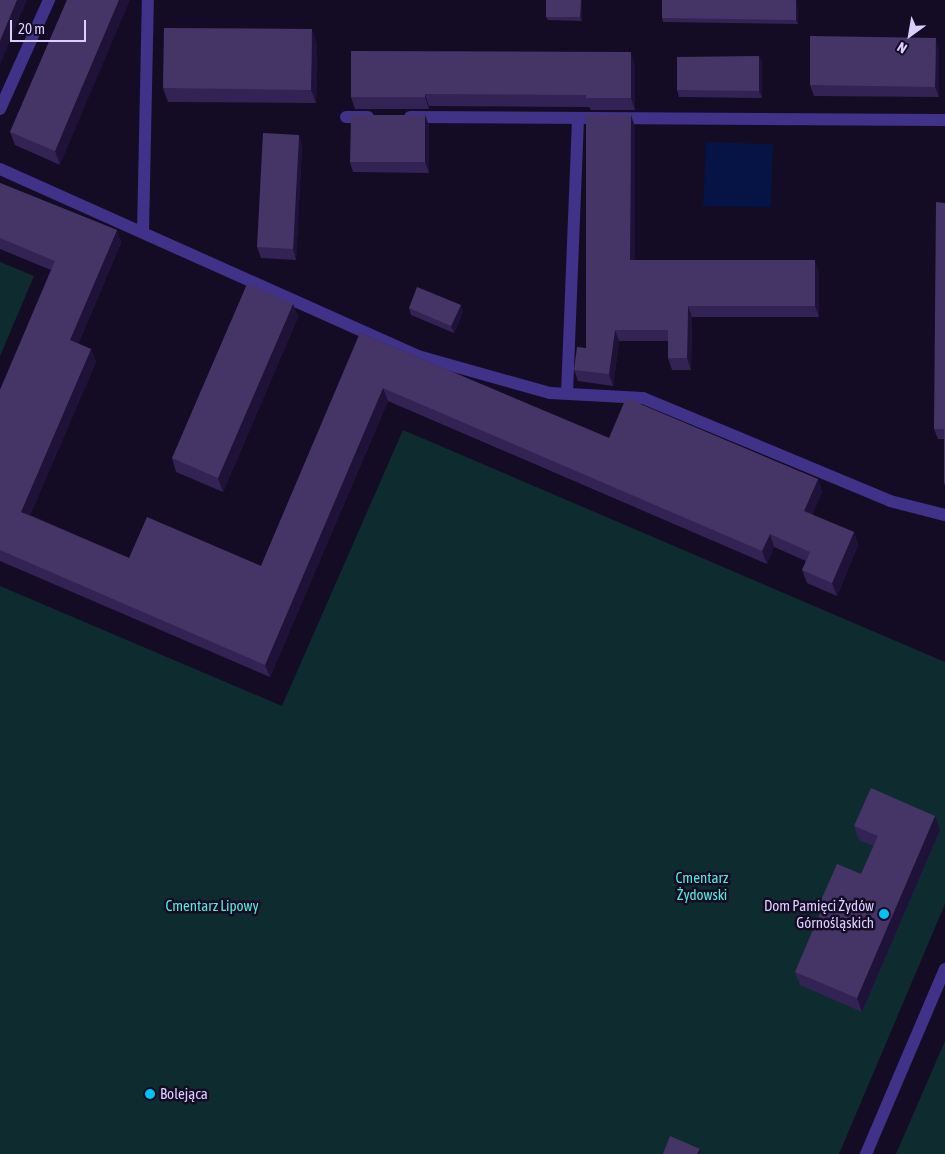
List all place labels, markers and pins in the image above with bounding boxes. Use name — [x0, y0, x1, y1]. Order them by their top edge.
place label: Dom Pamięci Żydów Górnośląskich — [764, 896, 874, 931]
marker: Dom Pamięci Żydów Górnośląskich — [878, 908, 890, 920]
place label: Bolejąca — [160, 1085, 208, 1103]
marker: Bolejąca — [144, 1088, 156, 1100]

